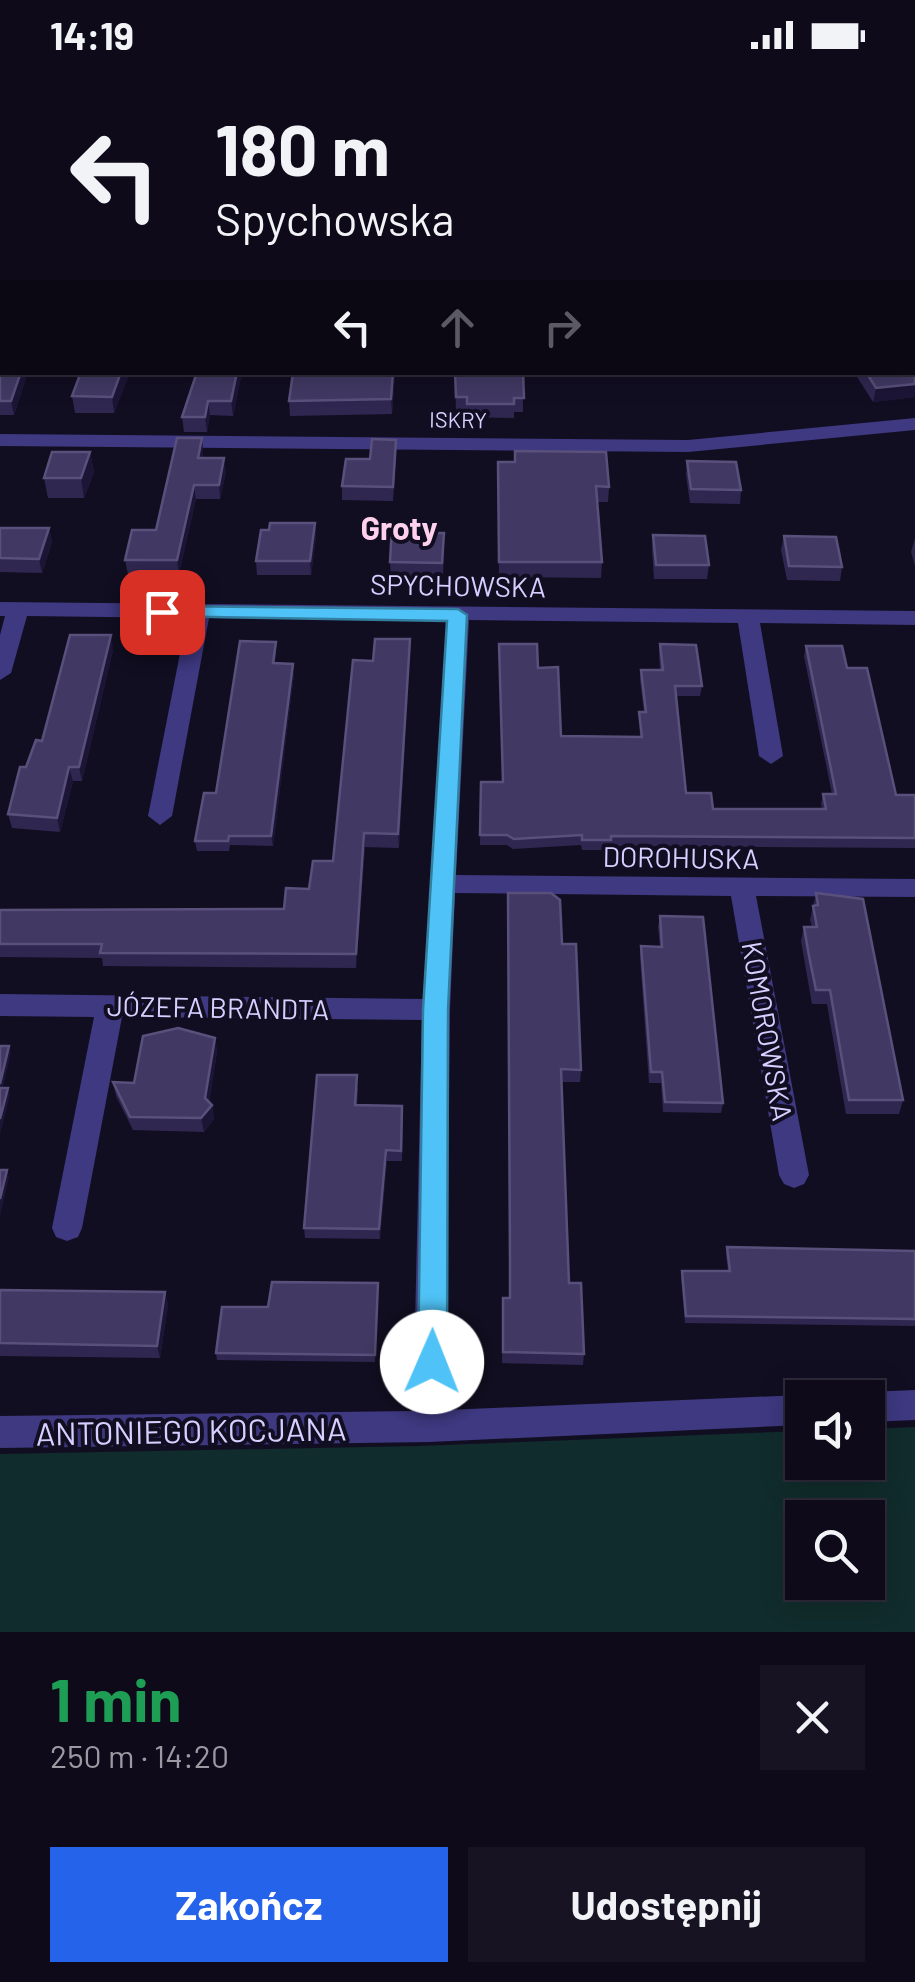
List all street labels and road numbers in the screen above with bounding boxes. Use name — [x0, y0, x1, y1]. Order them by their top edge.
street label: ISKRY — [429, 405, 487, 433]
street label: SPYCHOWSKA — [370, 566, 546, 604]
street label: DOROHUSKA — [602, 839, 760, 875]
street label: KOMOROWSKA — [735, 939, 801, 1123]
street label: JÓZEFA BRANDTA — [107, 988, 329, 1026]
street label: ANTONIEGO KOCJANA — [35, 1408, 347, 1452]

